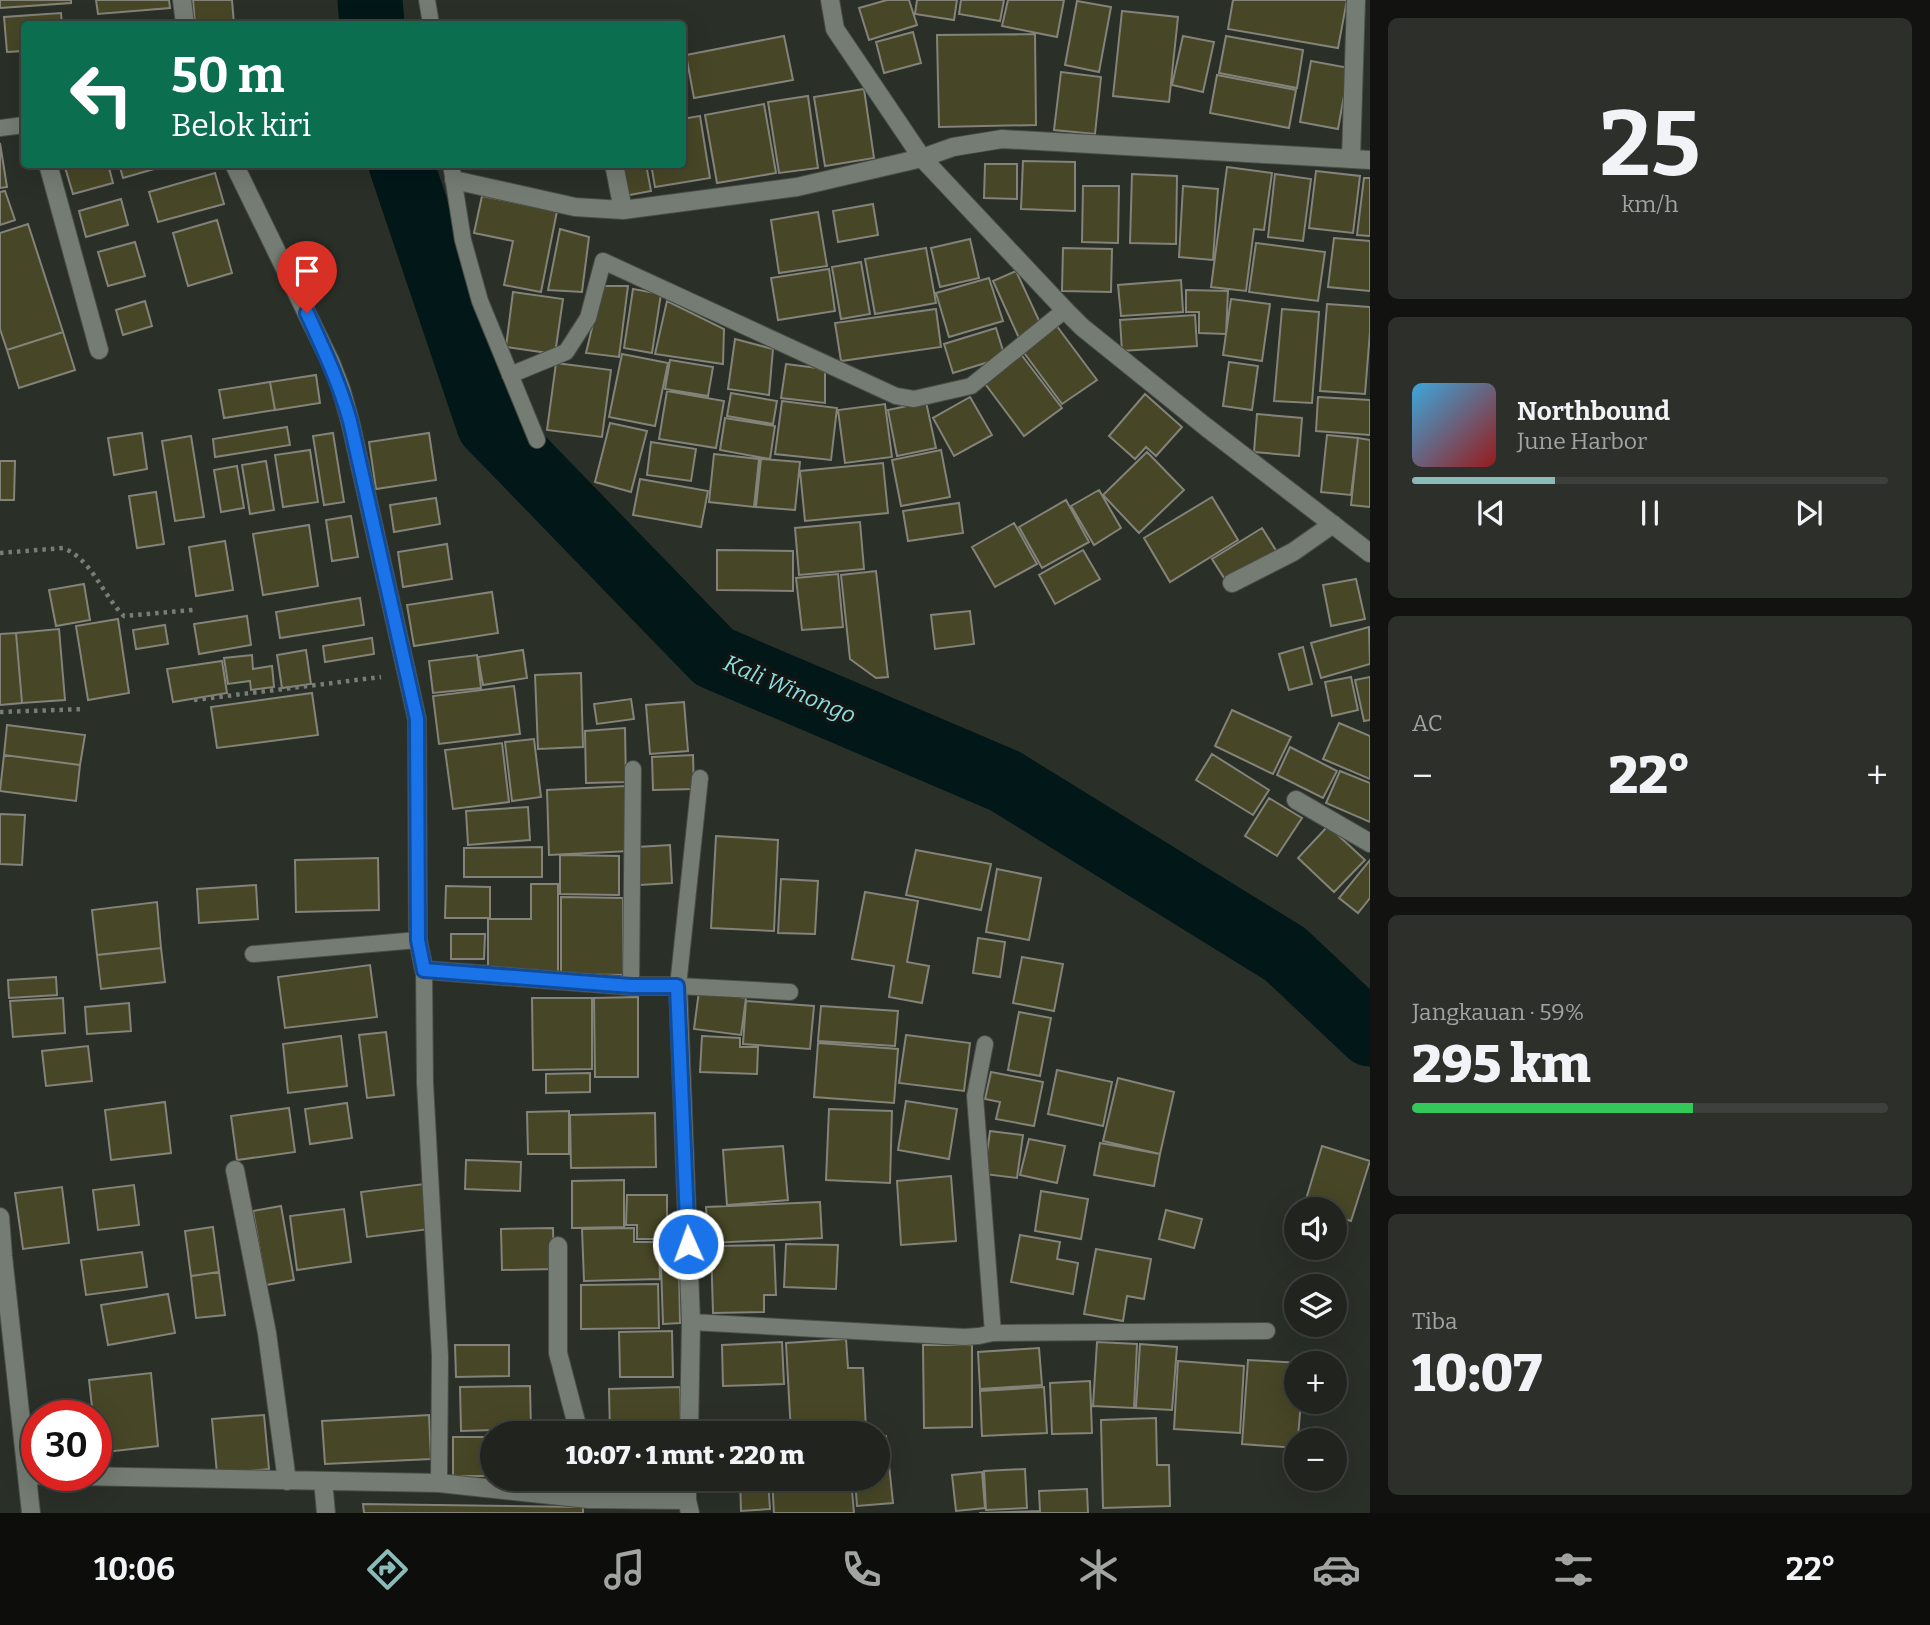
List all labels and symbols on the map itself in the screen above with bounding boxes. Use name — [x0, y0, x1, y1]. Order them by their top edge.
pin — [277, 241, 337, 313]
water label: Kali Winongo — [720, 649, 860, 729]
position arrow — [651, 1207, 725, 1281]
speed limit sign: 30 — [21, 1400, 112, 1491]

